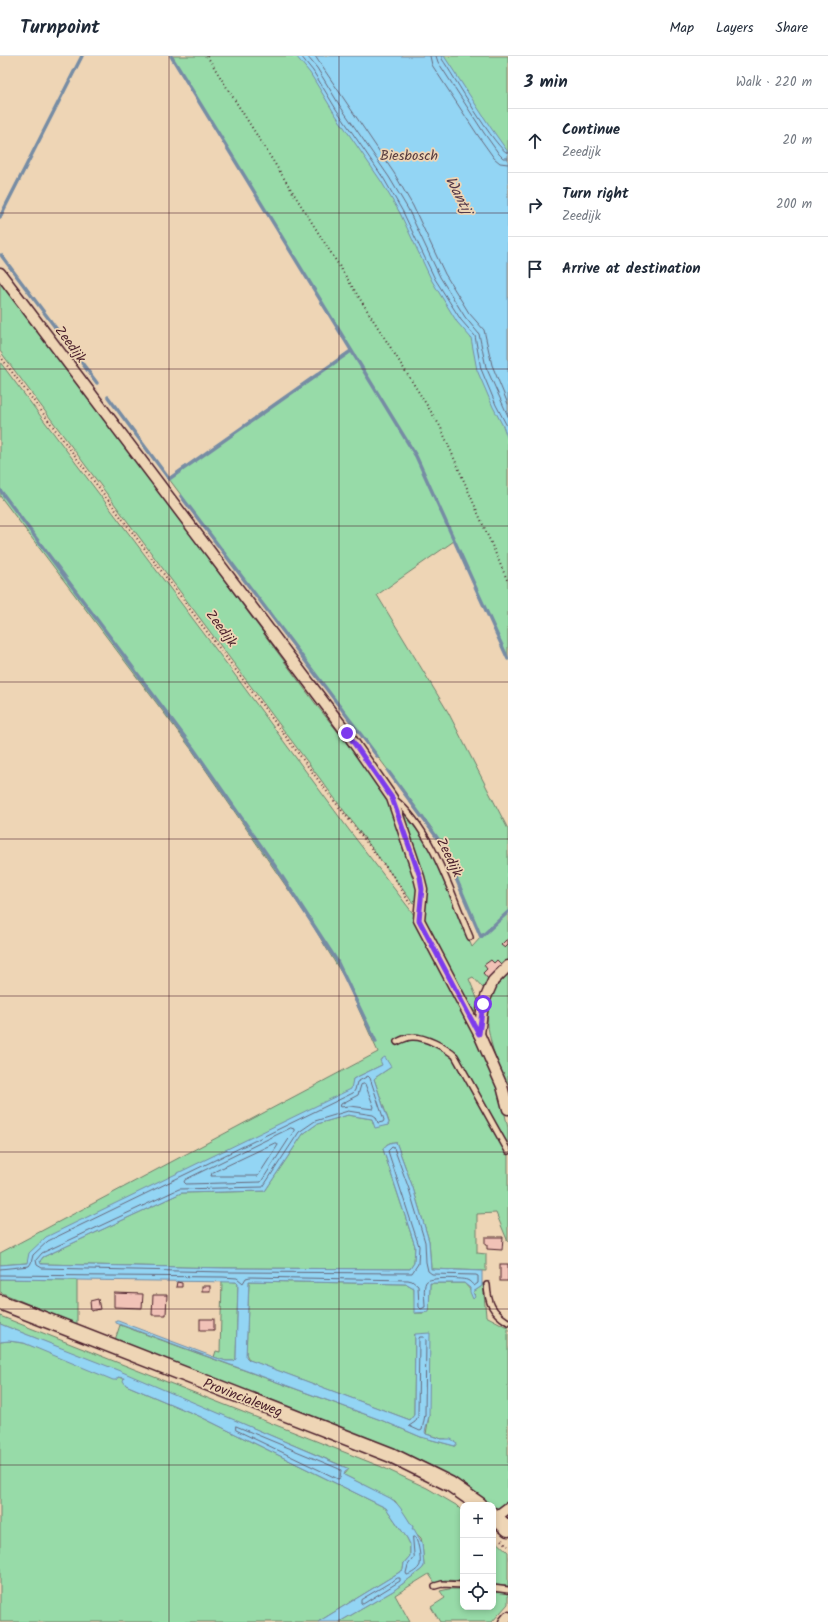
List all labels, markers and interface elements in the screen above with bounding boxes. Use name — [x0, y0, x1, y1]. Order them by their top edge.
text: Turnpoint — [20, 13, 100, 43]
text: Map — [670, 17, 694, 39]
text: Layers — [716, 17, 754, 39]
text: Share — [776, 17, 808, 39]
text: 3 min — [524, 69, 568, 96]
text: Walk · 220 m — [736, 72, 812, 93]
text: Continue — [562, 118, 620, 142]
icon: ahead — [524, 130, 546, 152]
text: 20 m — [782, 130, 812, 151]
text: Zeedijk — [562, 142, 601, 163]
park label: Biesbosch — [380, 145, 438, 167]
water label: Wantij — [438, 172, 479, 222]
text: Turn right — [562, 182, 629, 206]
icon: right — [524, 194, 546, 216]
text: 200 m — [776, 194, 812, 215]
text: Zeedijk — [562, 206, 601, 227]
text: Arrive at destination — [562, 257, 701, 281]
icon: arrive — [524, 258, 546, 280]
street label: Zeedijk — [49, 321, 92, 368]
street label: Zeedijk — [200, 605, 243, 652]
route end — [338, 724, 356, 742]
street label: Zeedijk — [430, 834, 468, 881]
route start — [474, 995, 492, 1013]
street label: Provincialeweg — [200, 1373, 286, 1423]
map controls — [460, 1502, 496, 1610]
button: + — [460, 1502, 496, 1538]
button: − — [460, 1538, 496, 1574]
button: locate — [460, 1574, 496, 1610]

